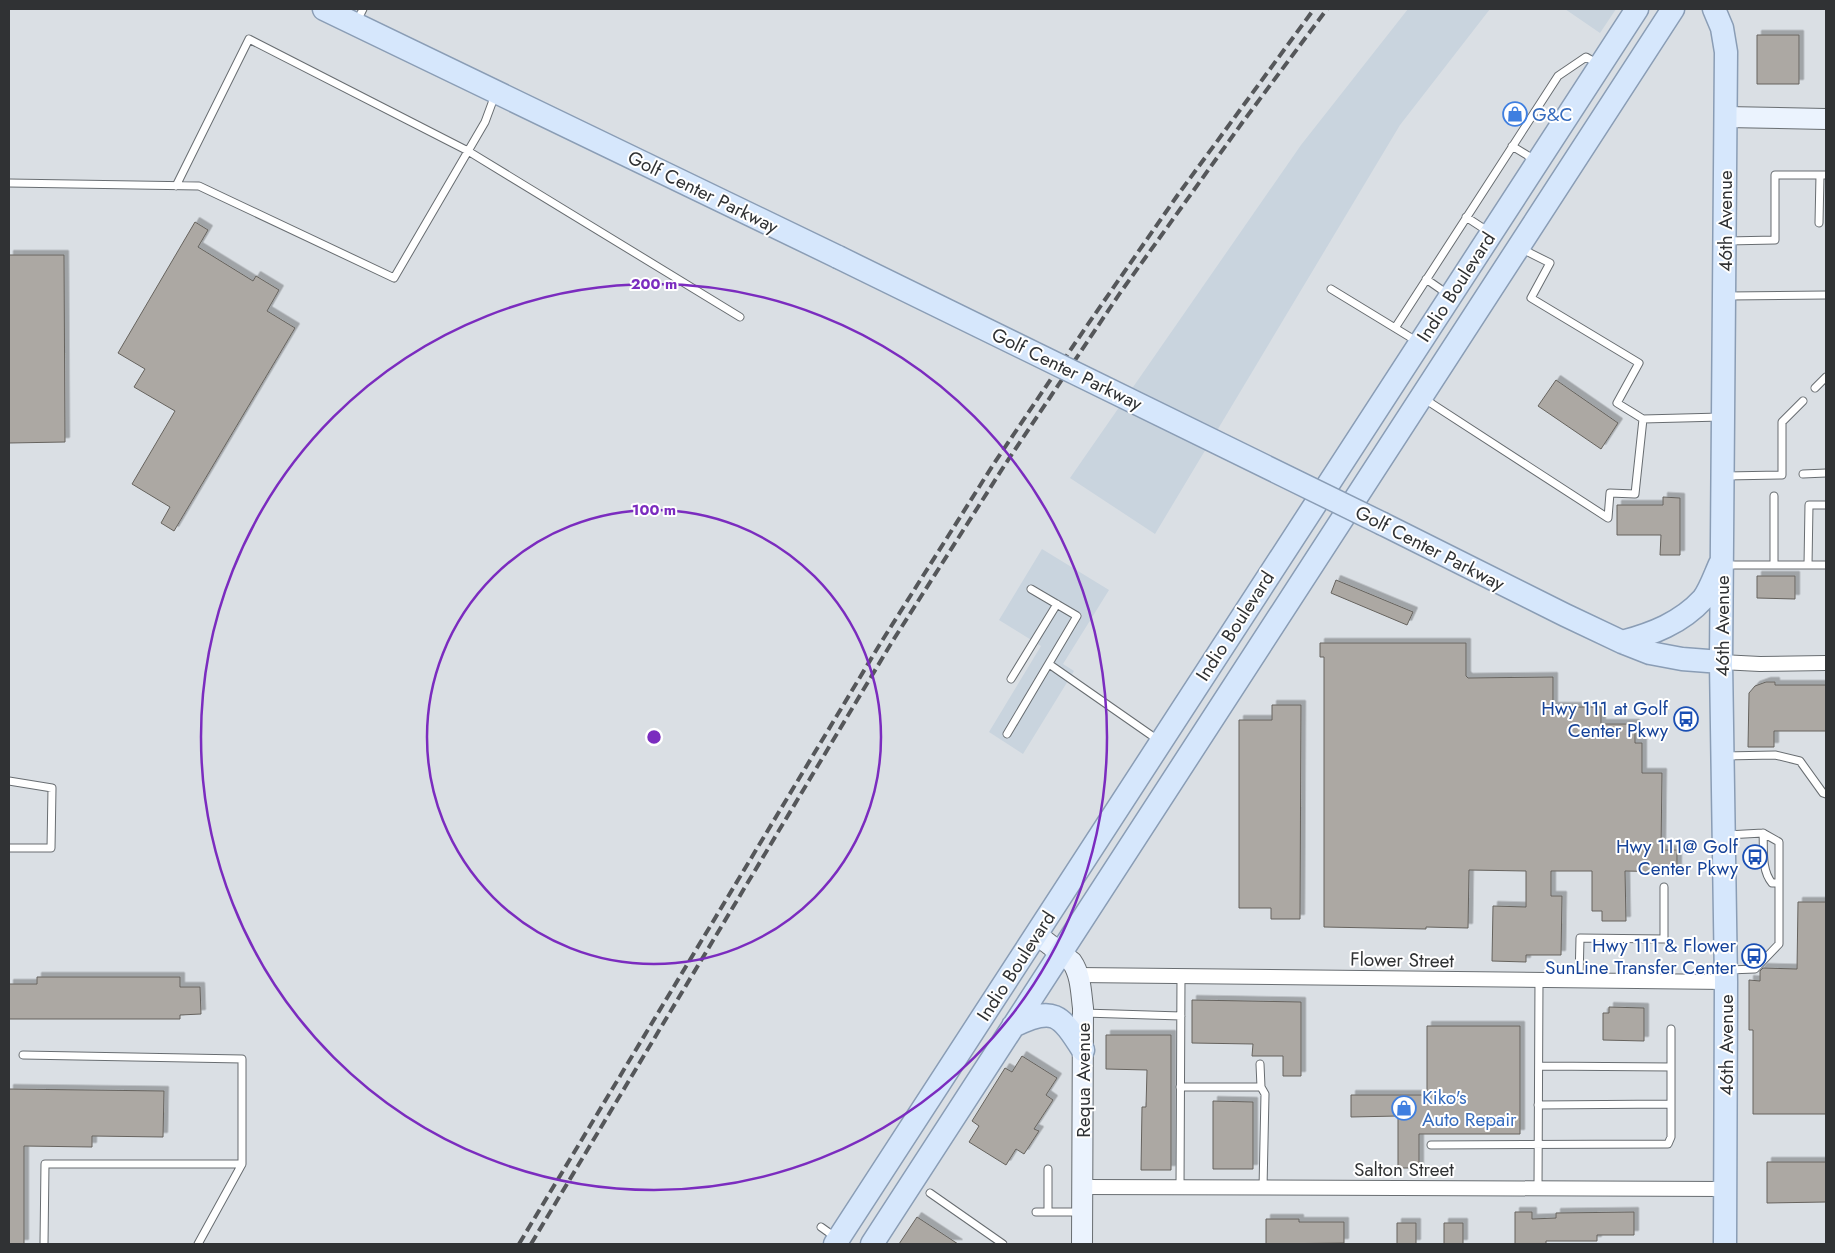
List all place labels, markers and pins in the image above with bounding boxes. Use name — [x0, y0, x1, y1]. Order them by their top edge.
shop icon: G&C — [1502, 101, 1528, 127]
place label: G&C — [1532, 101, 1573, 128]
place label: Hwy 111 at Golf Center Pkwy — [1541, 695, 1669, 744]
bus stop icon: Hwy 111 at Golf Center Pkwy — [1673, 706, 1699, 732]
centre of rings — [645, 728, 663, 746]
place label: Hwy 111@ Golf Center Pkwy — [1616, 833, 1739, 882]
bus stop icon: Hwy 111@ Golf Center Pkwy — [1742, 844, 1768, 870]
place label: Hwy 111 & Flower SunLine Transfer Center — [1545, 932, 1736, 981]
bus stop icon: Hwy 111 & Flower SunLine Transfer Center — [1741, 943, 1767, 969]
place label: Kiko's Auto Repair — [1422, 1084, 1517, 1133]
shop icon: Kiko's Auto Repair — [1391, 1095, 1417, 1121]

